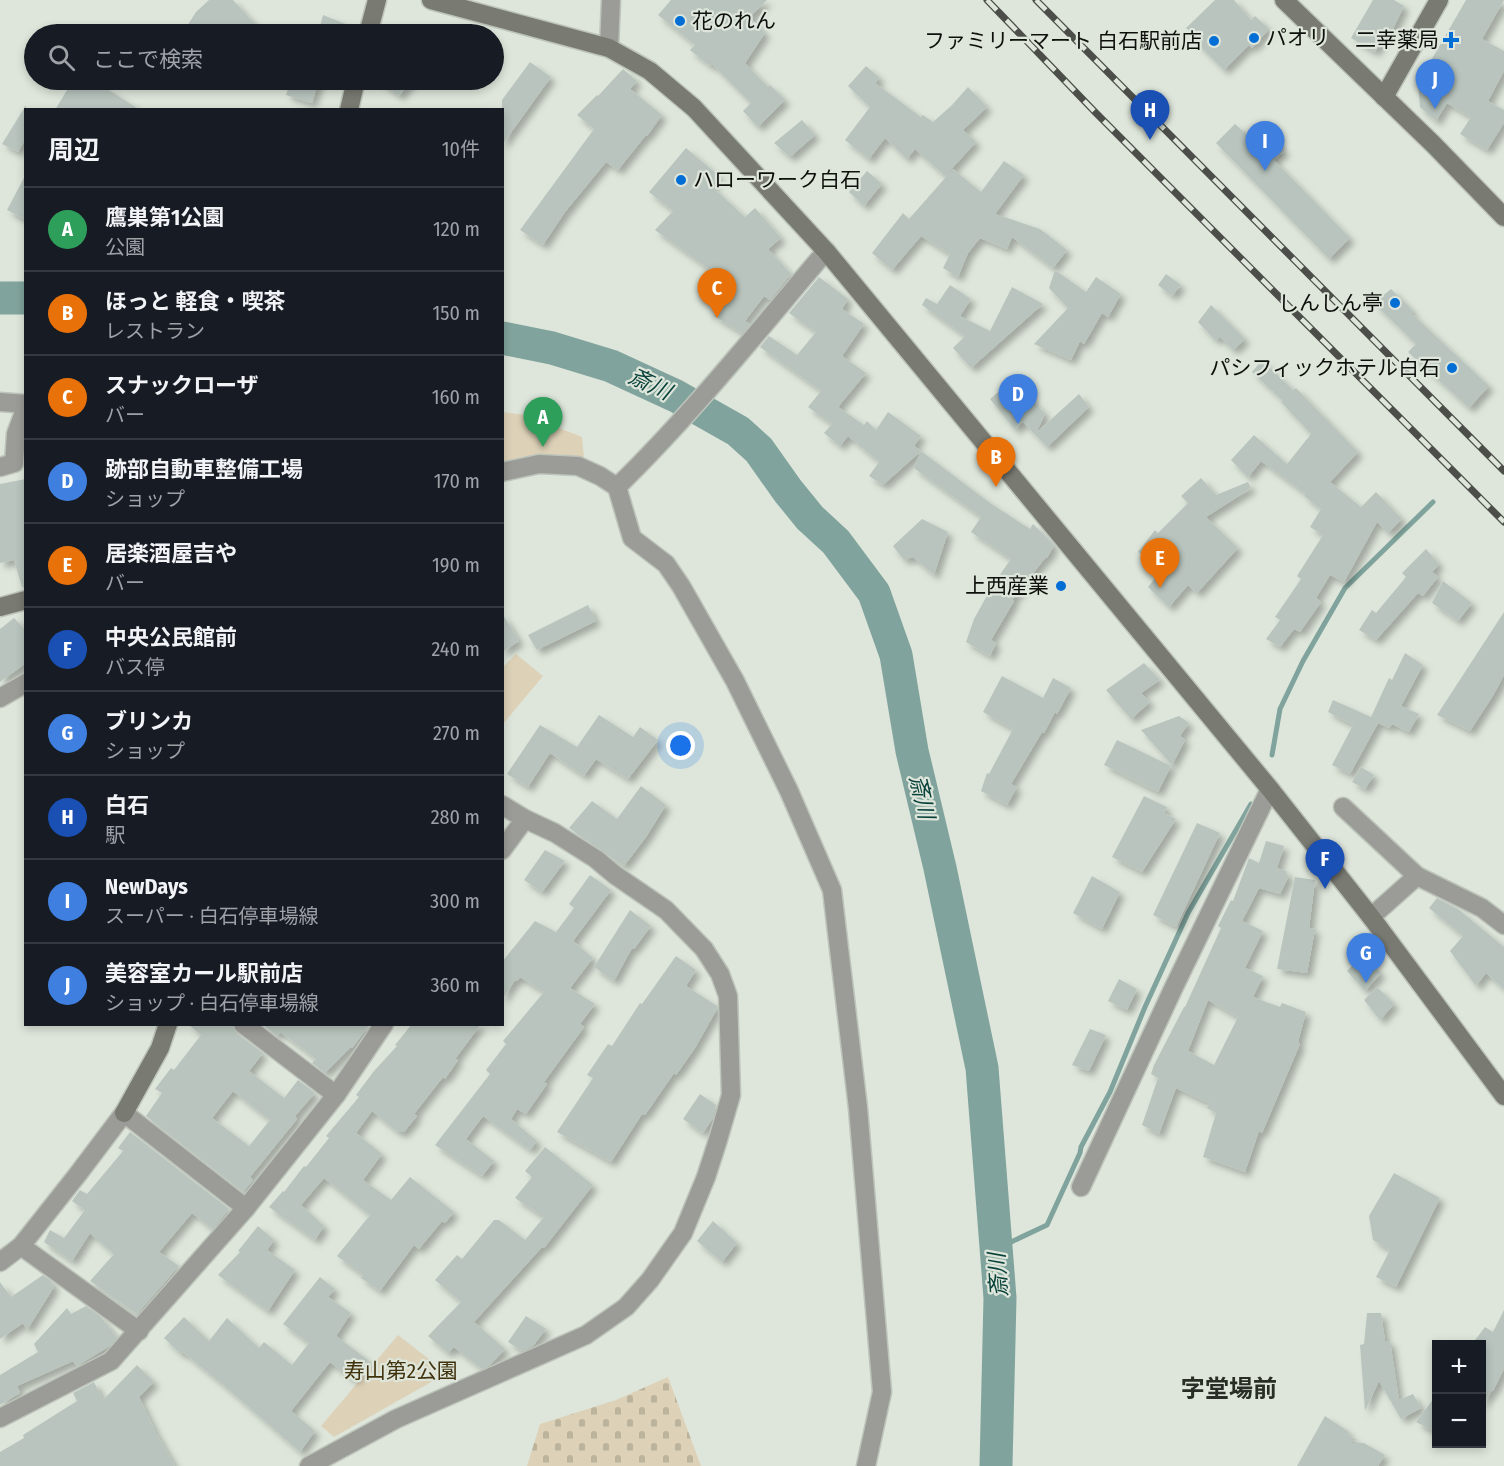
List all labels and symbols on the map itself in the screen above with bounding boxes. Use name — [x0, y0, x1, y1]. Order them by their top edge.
place label: 花のれん — [692, 8, 776, 34]
marker: 花のれん — [673, 14, 687, 28]
place label: パオリ — [1266, 25, 1329, 51]
place label: 二幸薬局 — [1355, 27, 1439, 53]
place label: ファミリーマート 白石駅前店 — [924, 28, 1202, 54]
marker: パオリ — [1247, 31, 1261, 45]
marker: 二幸薬局 — [1444, 33, 1458, 47]
marker: ファミリーマート 白石駅前店 — [1207, 34, 1221, 48]
pin: J — [1416, 60, 1454, 109]
pin: H — [1130, 90, 1170, 140]
pin: I — [1246, 122, 1284, 171]
place label: ハローワーク白石 — [693, 167, 861, 193]
marker: ハローワーク白石 — [674, 173, 688, 187]
pin: C — [698, 268, 736, 318]
place label: しんしん亭 — [1278, 290, 1383, 316]
marker: しんしん亭 — [1388, 296, 1402, 310]
place label: パシフィックホテル白石 — [1209, 355, 1440, 381]
marker: パシフィックホテル白石 — [1445, 361, 1459, 375]
water label: 斎川 — [624, 362, 677, 406]
pin: D — [998, 374, 1038, 424]
pin: A — [524, 398, 562, 447]
pin: B — [976, 438, 1016, 487]
pin: E — [1140, 538, 1180, 588]
place label: 上西産業 — [965, 573, 1049, 599]
marker: 上西産業 — [1054, 579, 1068, 593]
your location — [666, 731, 695, 760]
water label: 斎川 — [904, 773, 941, 823]
pin: F — [1306, 840, 1344, 889]
pin: G — [1346, 934, 1386, 983]
water label: 斎川 — [983, 1250, 1013, 1298]
park label: 寿山第2公園 — [344, 1358, 458, 1384]
district label: 字堂場前 — [1181, 1375, 1277, 1403]

